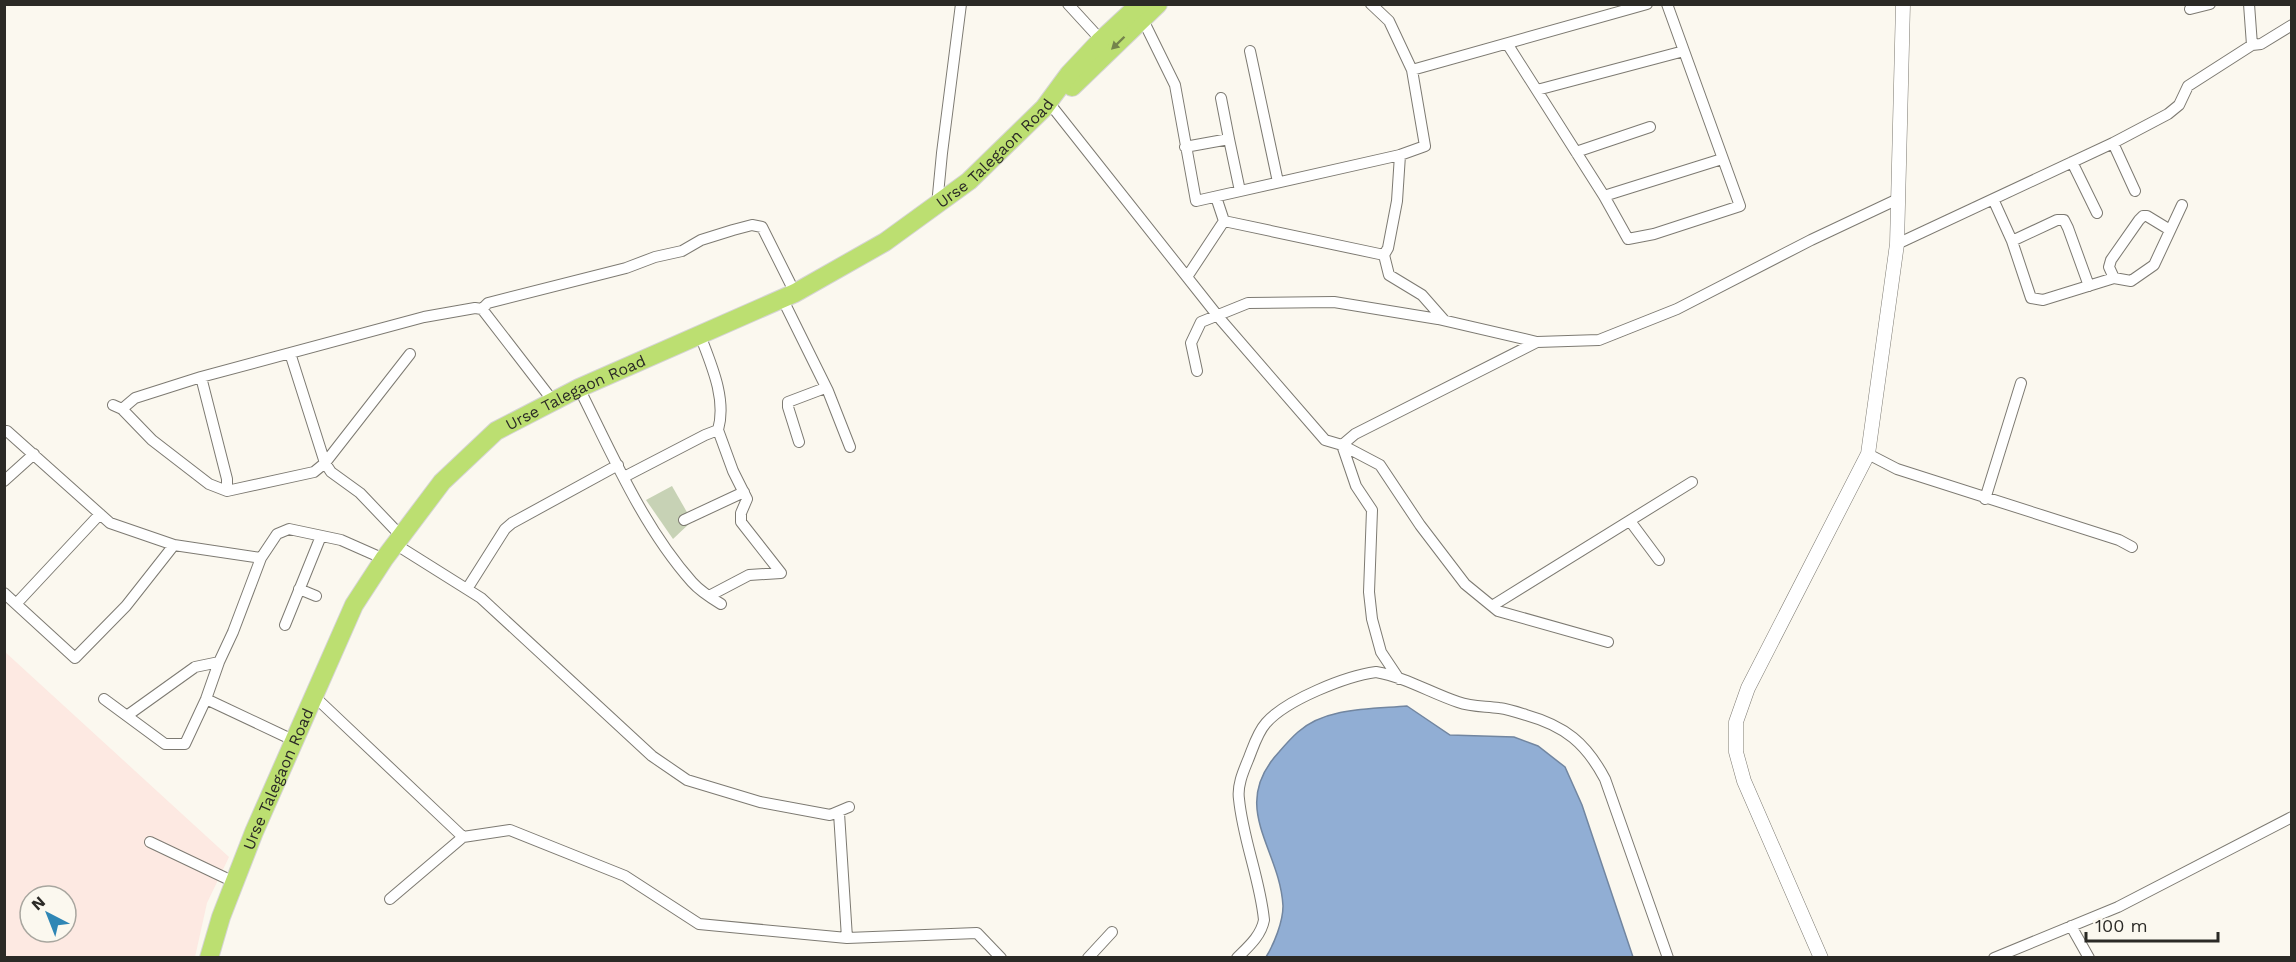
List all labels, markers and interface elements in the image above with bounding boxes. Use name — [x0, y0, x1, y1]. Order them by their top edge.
one-way arrow — [1111, 36, 1125, 50]
street label: Urse Talegaon Road — [932, 95, 1058, 212]
street label: Urse Talegaon Road — [502, 351, 648, 434]
street label: Urse Talegaon Road — [239, 705, 317, 853]
north arrow — [18, 884, 78, 944]
text: N — [28, 892, 49, 914]
scale bar — [2086, 905, 2218, 943]
text: 100 m — [2095, 915, 2148, 936]

